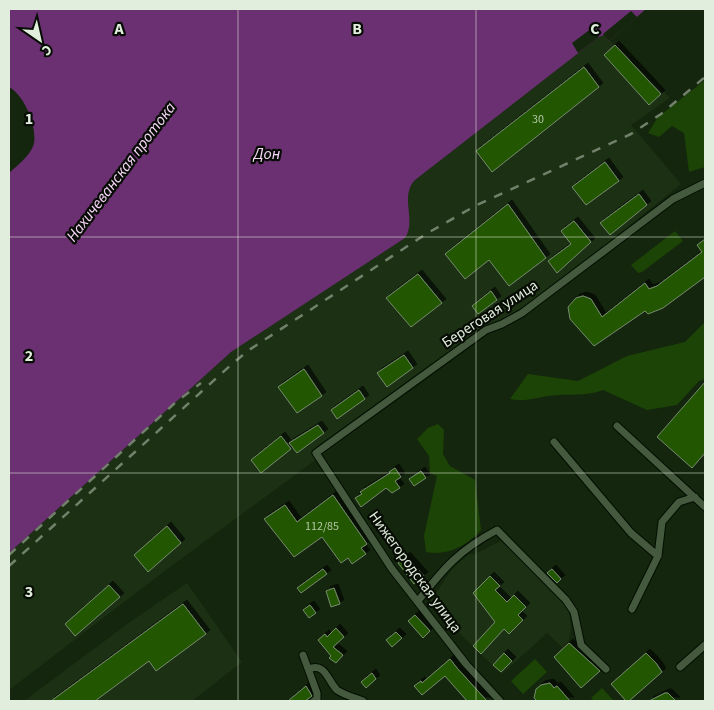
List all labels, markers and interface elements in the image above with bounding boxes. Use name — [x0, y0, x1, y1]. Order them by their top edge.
north arrow — [15, 15, 65, 65]
text: A — [113, 18, 124, 40]
text: B — [352, 18, 362, 40]
text: C — [590, 18, 600, 40]
text: С — [38, 39, 56, 61]
water label: Нахичеванская протока — [61, 97, 181, 246]
text: 1 — [25, 108, 33, 130]
house number: 30 — [532, 111, 544, 128]
water label: Дон — [253, 143, 281, 165]
street label: Береговая улица — [438, 275, 542, 353]
text: 2 — [25, 345, 33, 367]
street label: Нижегородская улица — [364, 507, 466, 637]
house number: 112/85 — [305, 518, 339, 535]
text: 3 — [25, 581, 33, 603]

